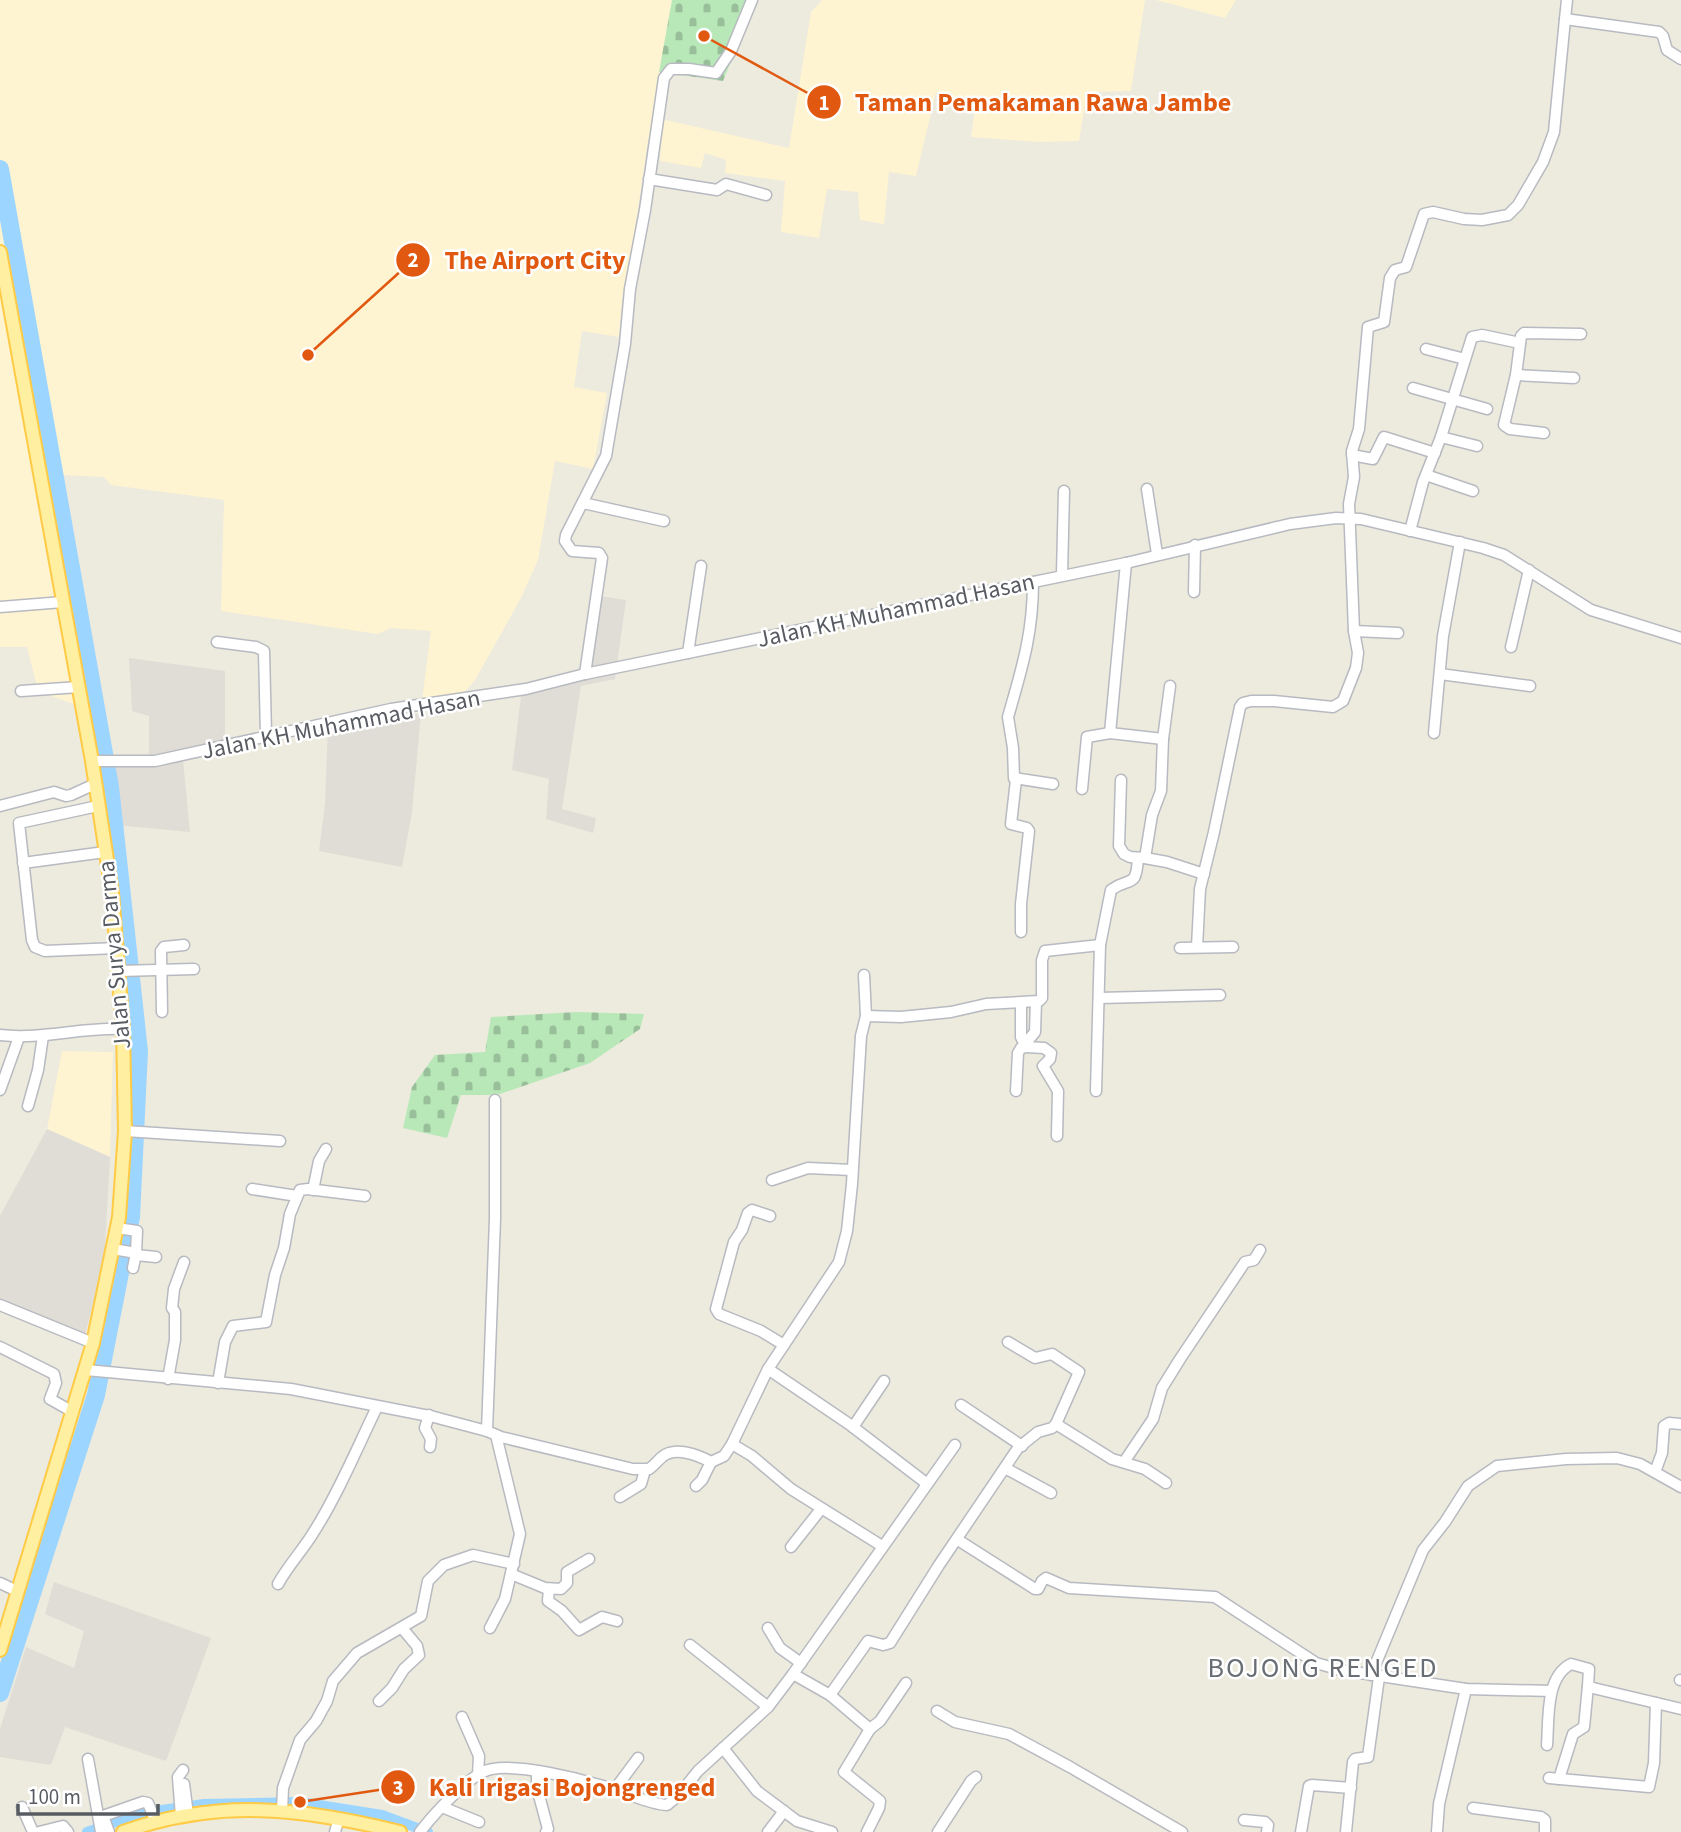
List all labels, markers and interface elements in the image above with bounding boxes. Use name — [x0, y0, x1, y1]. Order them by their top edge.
callout: Taman Pemakaman Rawa Jambe — [806, 79, 1246, 126]
text: Taman Pemakaman Rawa Jambe — [855, 84, 1231, 121]
text: 1 — [818, 88, 830, 118]
callout: The Airport City — [395, 236, 639, 283]
text: The Airport City — [444, 242, 626, 279]
text: 2 — [407, 245, 419, 275]
street label: Jalan KH Muhammad Hasan — [754, 564, 1038, 657]
street label: Jalan KH Muhammad Hasan — [199, 680, 483, 769]
street label: Jalan Surya Darma — [89, 859, 140, 1051]
district label: BOJONG RENGED — [1208, 1648, 1439, 1688]
callout: Kali Irigasi Bojongrenged — [380, 1764, 730, 1811]
text: Kali Irigasi Bojongrenged — [429, 1769, 715, 1806]
scale bar — [18, 1772, 158, 1816]
text: 3 — [392, 1773, 404, 1803]
text: 100 m — [28, 1782, 81, 1812]

